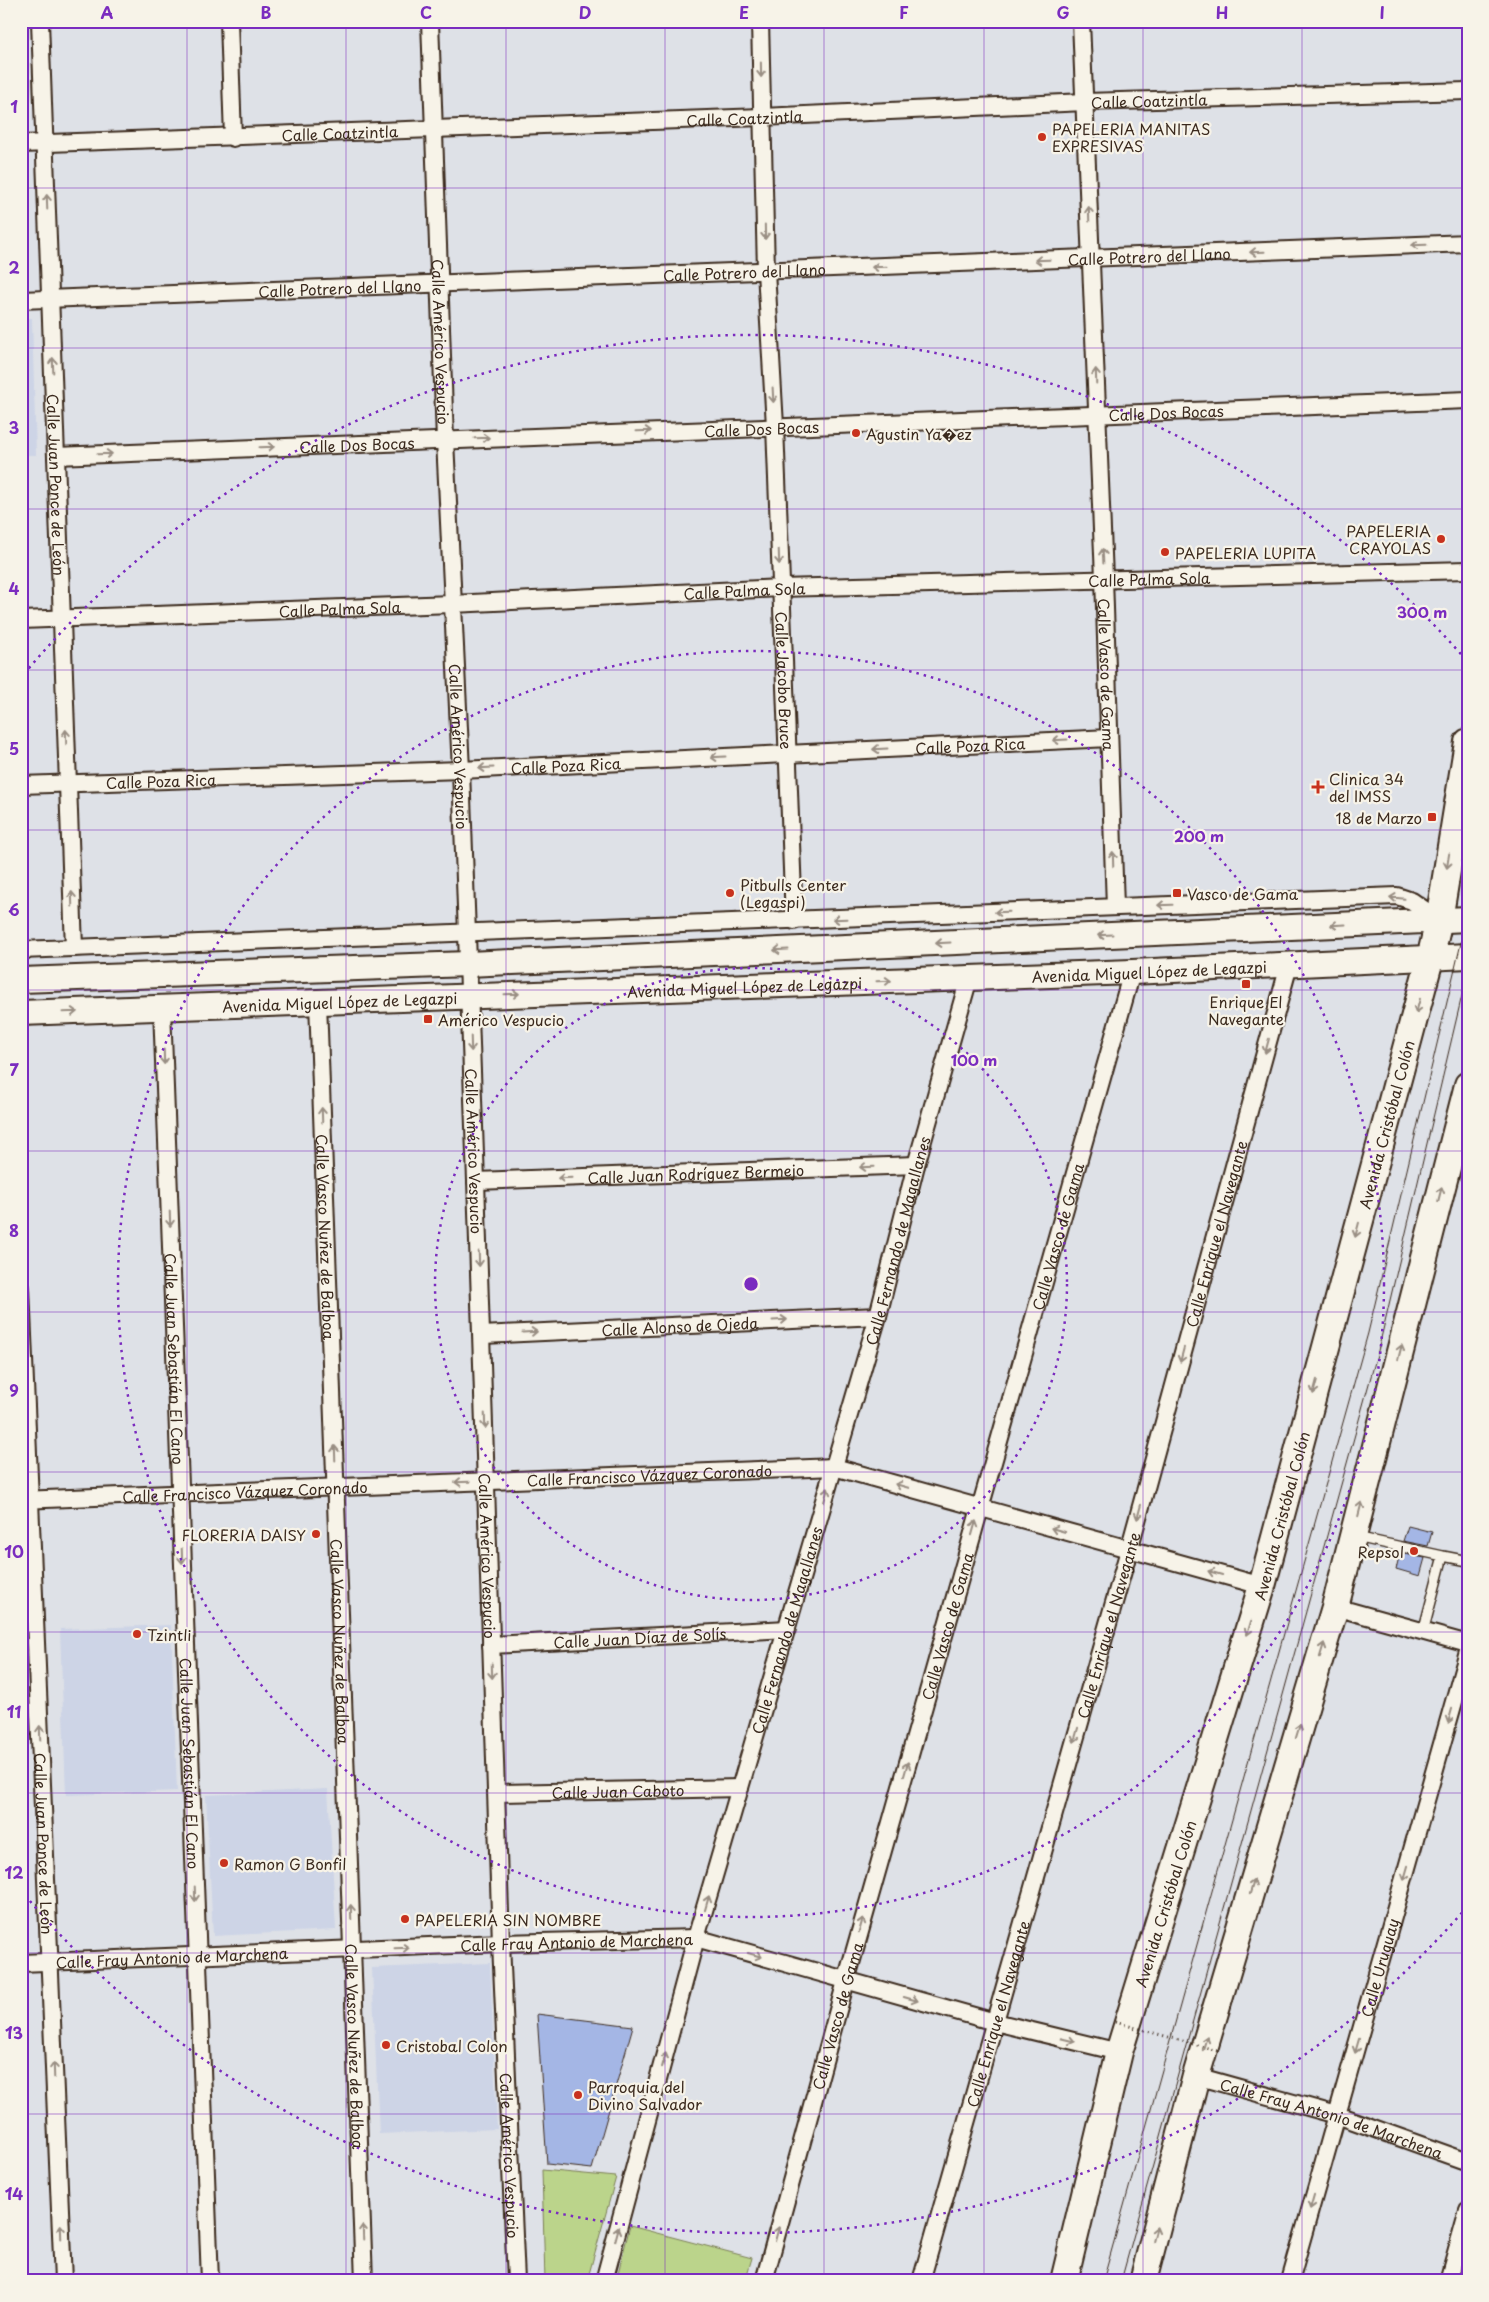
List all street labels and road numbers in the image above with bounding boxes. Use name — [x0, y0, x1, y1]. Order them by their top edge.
street label: Calle Coatzintla — [1091, 87, 1208, 113]
street label: Calle Coatzintla — [686, 104, 804, 131]
street label: Calle Coatzintla — [281, 119, 399, 146]
street label: Calle Potrero del Llano — [1067, 241, 1231, 270]
street label: Calle Potrero del Llano — [663, 257, 826, 286]
street label: Calle Américo Vespucio — [427, 259, 456, 425]
street label: Calle Potrero del Llano — [258, 273, 422, 302]
street label: Calle Juan Ponce de León — [42, 393, 72, 576]
street label: Calle Dos Bocas — [1108, 398, 1224, 426]
street label: Calle Dos Bocas — [703, 414, 819, 442]
street label: Calle Dos Bocas — [299, 430, 415, 458]
street label: Calle Palma Sola — [1088, 565, 1211, 591]
street label: Calle Palma Sola — [683, 576, 806, 604]
street label: Calle Palma Sola — [278, 594, 402, 622]
street label: Calle Vasco de Gama — [1093, 598, 1121, 752]
street label: Calle Jacobo Bruce — [771, 611, 799, 750]
street label: Calle Américo Vespucio — [444, 663, 475, 830]
street label: Calle Poza Rica — [915, 731, 1026, 759]
street label: Calle Poza Rica — [510, 751, 621, 779]
street label: Calle Poza Rica — [105, 767, 216, 794]
street label: Avenida Miguel López de Legazpi — [1031, 954, 1267, 987]
street label: Avenida Miguel López de Legazpi — [627, 970, 862, 1002]
street label: Avenida Miguel López de Legazpi — [222, 985, 458, 1017]
street label: Avenida Cristóbal Colón — [1352, 1037, 1419, 1211]
street label: Calle Américo Vespucio — [460, 1068, 489, 1234]
street label: Calle Fernando de Magallanes — [859, 1133, 935, 1348]
street label: Calle Vasco Nuñez de Balboa — [311, 1134, 342, 1341]
street label: Calle Enrique el Navegante — [1179, 1137, 1252, 1330]
street label: Calle Juan Rodríguez Bermejo — [587, 1158, 805, 1188]
street label: Calle Vasco de Gama — [1025, 1159, 1089, 1313]
street label: Calle Juan Sebastián El Cano — [160, 1253, 191, 1465]
street label: Calle Alonso de Ojeda — [601, 1310, 760, 1341]
street label: Avenida Cristóbal Colón — [1247, 1429, 1314, 1603]
street label: Calle Francisco Vázquez Coronado — [526, 1458, 773, 1491]
street label: Calle Américo Vespucio — [474, 1473, 503, 1639]
street label: Calle Francisco Vázquez Coronado — [122, 1474, 368, 1507]
street label: Calle Fernando de Magallanes — [745, 1523, 827, 1736]
street label: Calle Enrique el Navegante — [1070, 1529, 1145, 1721]
street label: Calle Vasco Nuñez de Balboa — [326, 1538, 356, 1746]
street label: Calle Vasco de Gama — [915, 1549, 979, 1702]
street label: Calle Juan Díaz de Solís — [553, 1621, 727, 1653]
street label: Calle Juan Sebastián El Cano — [175, 1657, 206, 1870]
street label: Calle Juan Ponce de León — [29, 1752, 60, 1935]
street label: Calle Juan Caboto — [551, 1778, 685, 1803]
street label: Avenida Cristóbal Colón — [1128, 1817, 1201, 1990]
street label: Calle Uruguay — [1354, 1915, 1404, 2019]
street label: Calle Enrique el Navegante — [960, 1918, 1035, 2110]
street label: Calle Fray Antonio de Marchena — [460, 1927, 694, 1956]
street label: Calle Vasco de Gama — [805, 1939, 868, 2092]
street label: Calle Fray Antonio de Marchena — [55, 1940, 289, 1973]
street label: Calle Vasco Nuñez de Balboa — [340, 1943, 371, 2150]
street label: Calle Américo Vespucio — [495, 2072, 526, 2239]
street label: Calle Fray Antonio de Marchena — [1218, 2072, 1447, 2164]

